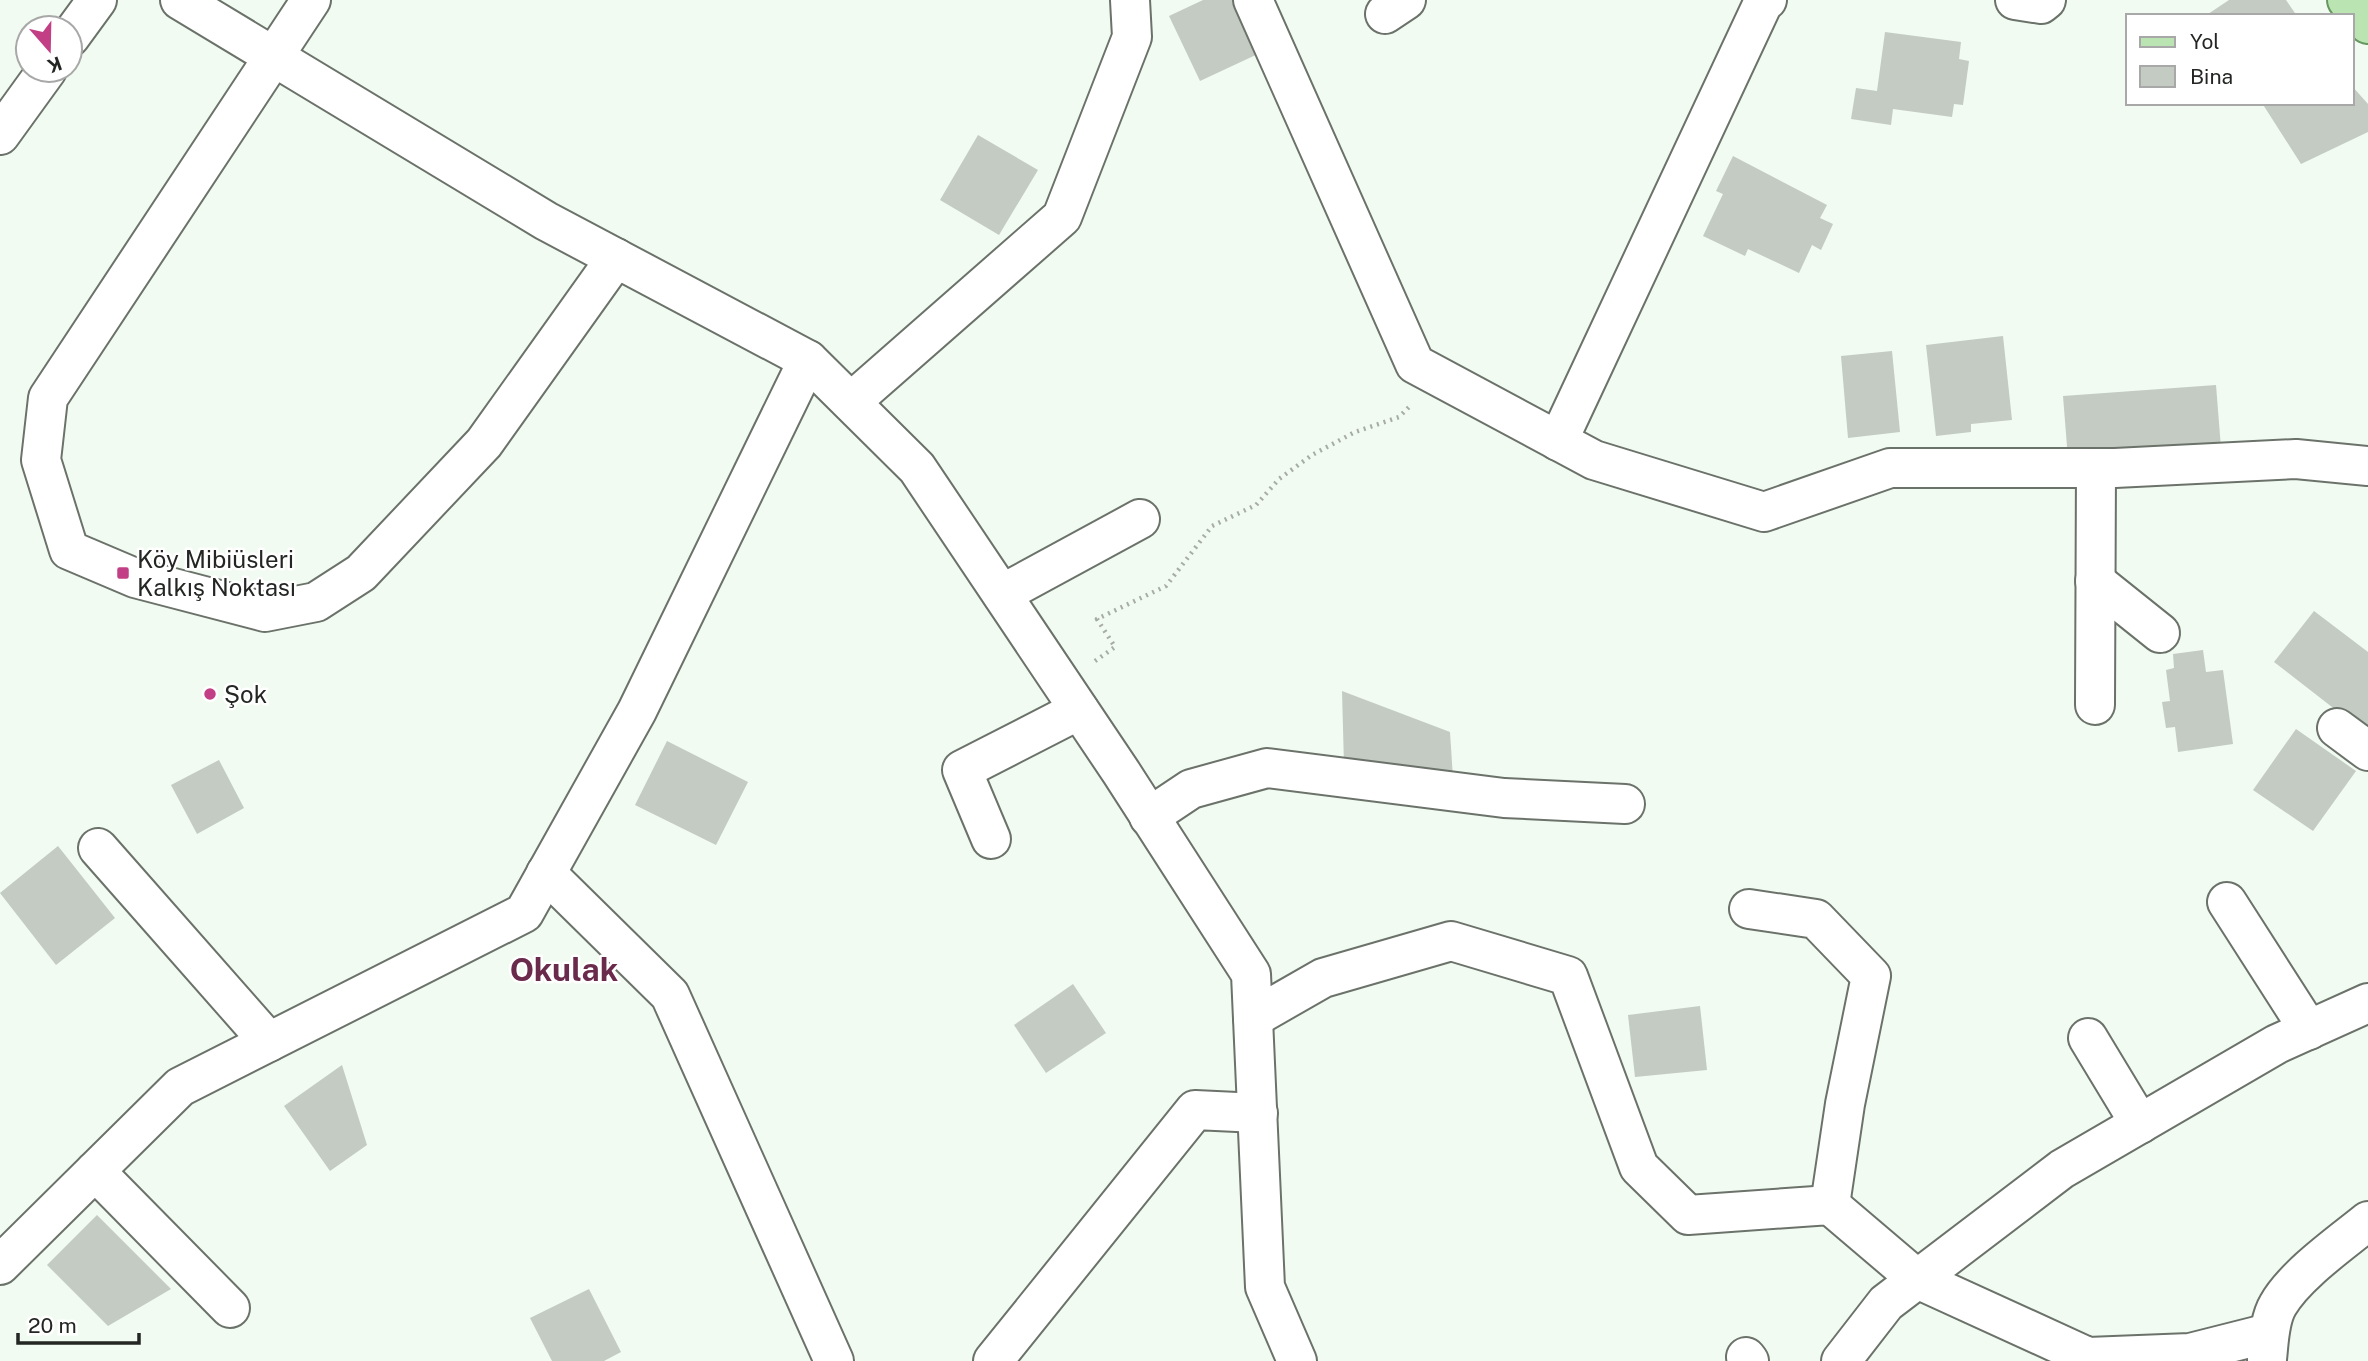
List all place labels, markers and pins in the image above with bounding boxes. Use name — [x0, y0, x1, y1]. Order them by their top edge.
place label: Köy Mibiüsleri Kalkış Noktası — [137, 545, 296, 601]
marker: Köy Mibiüsleri Kalkış Noktası — [115, 565, 131, 581]
place label: Şok — [224, 680, 267, 708]
marker: Şok — [202, 686, 218, 702]

